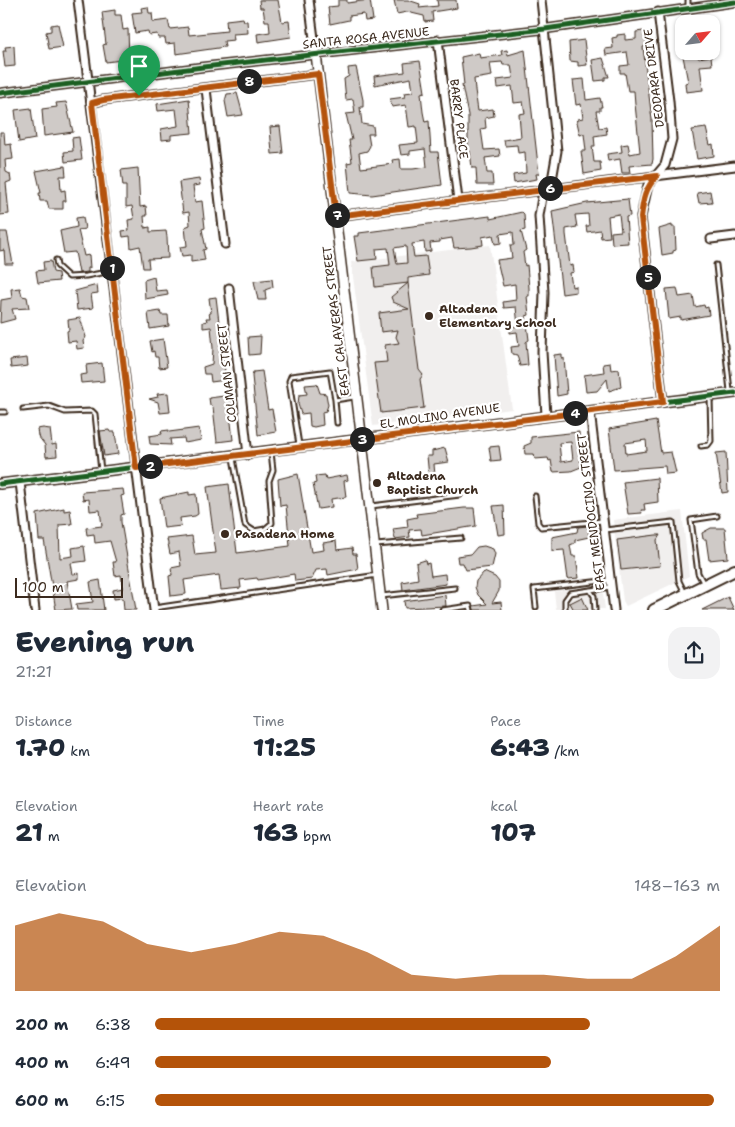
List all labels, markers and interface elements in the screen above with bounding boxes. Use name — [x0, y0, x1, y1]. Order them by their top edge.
north arrow — [675, 15, 720, 60]
map controls — [675, 15, 720, 60]
street label: SANTA ROSA AVENUE — [302, 23, 430, 53]
street label: DEODARA DRIVE — [640, 28, 668, 128]
pin — [118, 45, 160, 96]
icon: arrive — [125, 52, 153, 80]
pin: 8 — [236, 68, 262, 94]
text: 8 — [245, 72, 254, 90]
street label: BARRY PLACE — [446, 78, 472, 160]
pin: 6 — [538, 176, 562, 200]
text: 6 — [546, 179, 555, 197]
pin: 7 — [324, 202, 350, 228]
text: 7 — [333, 206, 342, 224]
street label: EAST CALAVERAS STREET — [319, 244, 353, 397]
pin: 1 — [100, 256, 124, 280]
text: 1 — [109, 259, 116, 277]
pin: 5 — [636, 264, 660, 290]
text: 5 — [644, 268, 653, 286]
place label: Altadena Elementary School — [439, 301, 556, 331]
marker: Altadena Elementary School — [423, 310, 435, 322]
street label: COLMAN STREET — [214, 322, 240, 423]
street label: EL MOLINO AVENUE — [379, 400, 501, 432]
pin: 4 — [562, 400, 588, 426]
text: 4 — [571, 404, 580, 422]
pin: 3 — [350, 426, 374, 452]
text: 3 — [358, 430, 367, 448]
street label: EAST MENDOCINO STREET — [573, 432, 609, 591]
pin: 2 — [138, 454, 162, 478]
text: 2 — [146, 457, 155, 475]
place label: Altadena Baptist Church — [387, 468, 478, 498]
marker: Altadena Baptist Church — [371, 477, 383, 489]
place label: Pasadena Home — [235, 526, 335, 542]
marker: Pasadena Home — [219, 528, 231, 540]
scale bar — [15, 574, 122, 598]
text: 100 m — [22, 578, 64, 596]
text: Evening run — [15, 623, 194, 661]
button: share — [668, 627, 720, 679]
text: 21:21 — [15, 661, 52, 682]
text: Distance — [15, 712, 72, 730]
text: Time — [253, 712, 285, 730]
text: Pace — [490, 712, 521, 730]
text: 1.70 — [15, 730, 66, 764]
text: 11:25 — [253, 730, 316, 764]
text: 6:43 — [490, 730, 550, 764]
text: km — [66, 742, 90, 760]
text: /km — [550, 742, 579, 760]
text: Elevation — [15, 797, 78, 815]
text: Heart rate — [253, 797, 324, 815]
text: kcal — [490, 797, 518, 815]
text: 21 — [15, 815, 43, 849]
text: 163 — [253, 815, 298, 849]
text: 107 — [490, 815, 536, 849]
text: m — [43, 827, 60, 845]
text: bpm — [298, 827, 331, 845]
text: Elevation — [15, 875, 87, 896]
text: 148–163 m — [634, 875, 720, 896]
text: 200 m — [15, 1014, 68, 1035]
text: 6:38 — [95, 1014, 131, 1035]
text: 400 m — [15, 1052, 69, 1073]
text: 6:49 — [95, 1052, 131, 1073]
text: 600 m — [15, 1090, 69, 1111]
text: 6:15 — [95, 1090, 125, 1111]

